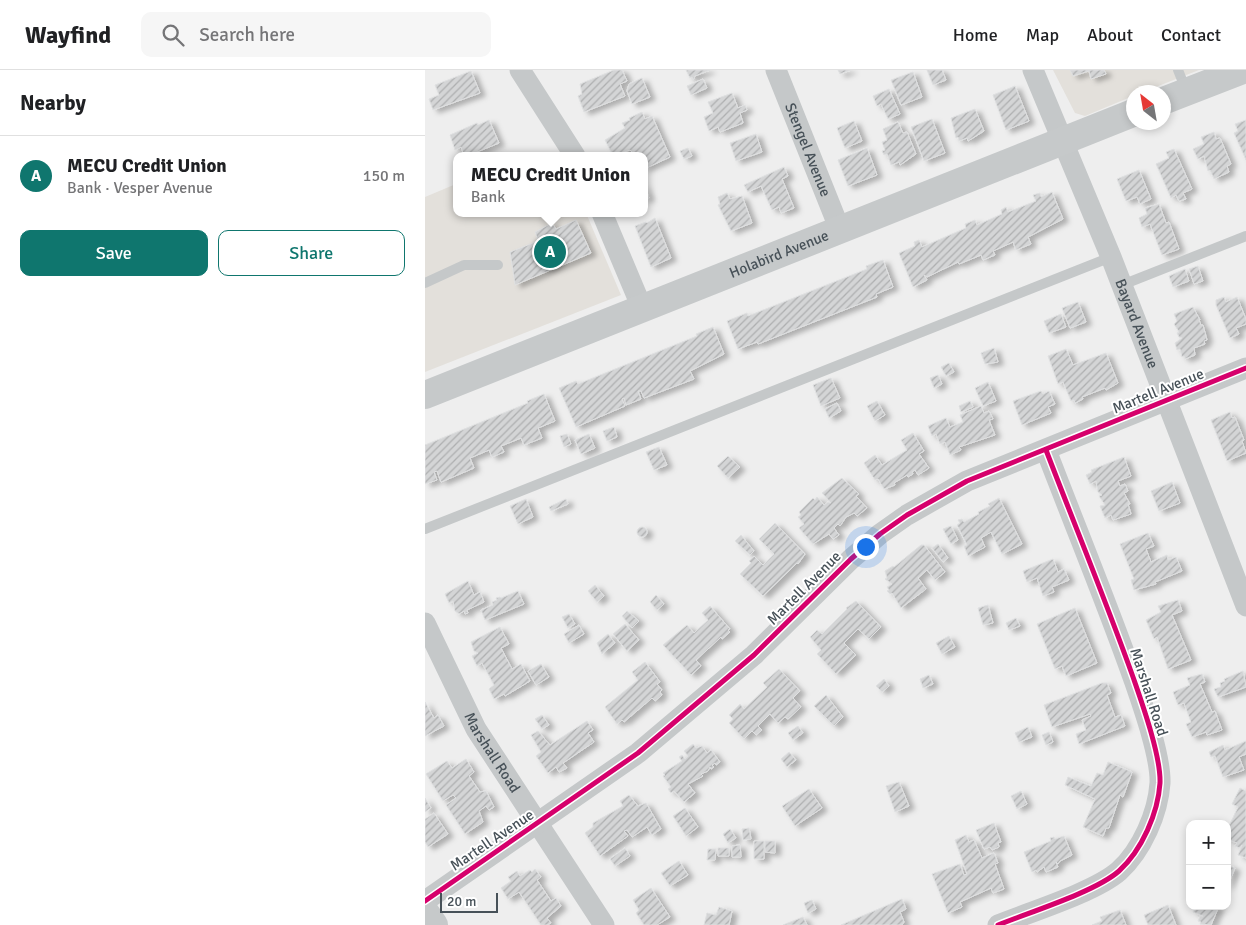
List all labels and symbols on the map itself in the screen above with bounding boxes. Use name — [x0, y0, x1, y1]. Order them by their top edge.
north arrow — [1126, 85, 1171, 130]
street label: Stengel Avenue — [781, 100, 835, 199]
street label: Holabird Avenue — [727, 226, 831, 282]
pin: A — [534, 233, 566, 271]
street label: Bayard Avenue — [1111, 276, 1162, 371]
street label: Martell Avenue — [1110, 364, 1206, 418]
your location — [853, 534, 879, 560]
street label: Martell Avenue — [763, 547, 845, 629]
street label: Marshall Road — [1126, 646, 1172, 738]
street label: Marshall Road — [460, 709, 524, 796]
street label: Martell Avenue — [447, 805, 537, 875]
scale bar — [440, 890, 497, 913]

